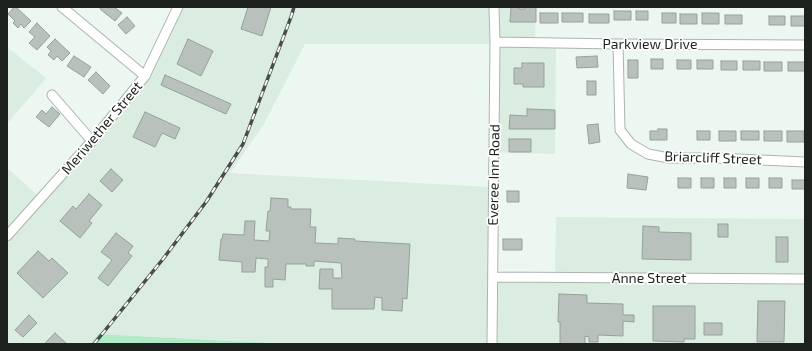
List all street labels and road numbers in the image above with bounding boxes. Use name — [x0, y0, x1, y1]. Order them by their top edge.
street label: Parkview Drive — [603, 36, 697, 52]
street label: Meriwether Street — [58, 78, 146, 178]
street label: Everee Inn Road — [485, 124, 503, 226]
street label: Briarcliff Street — [664, 148, 762, 168]
street label: Anne Street — [612, 270, 686, 286]

